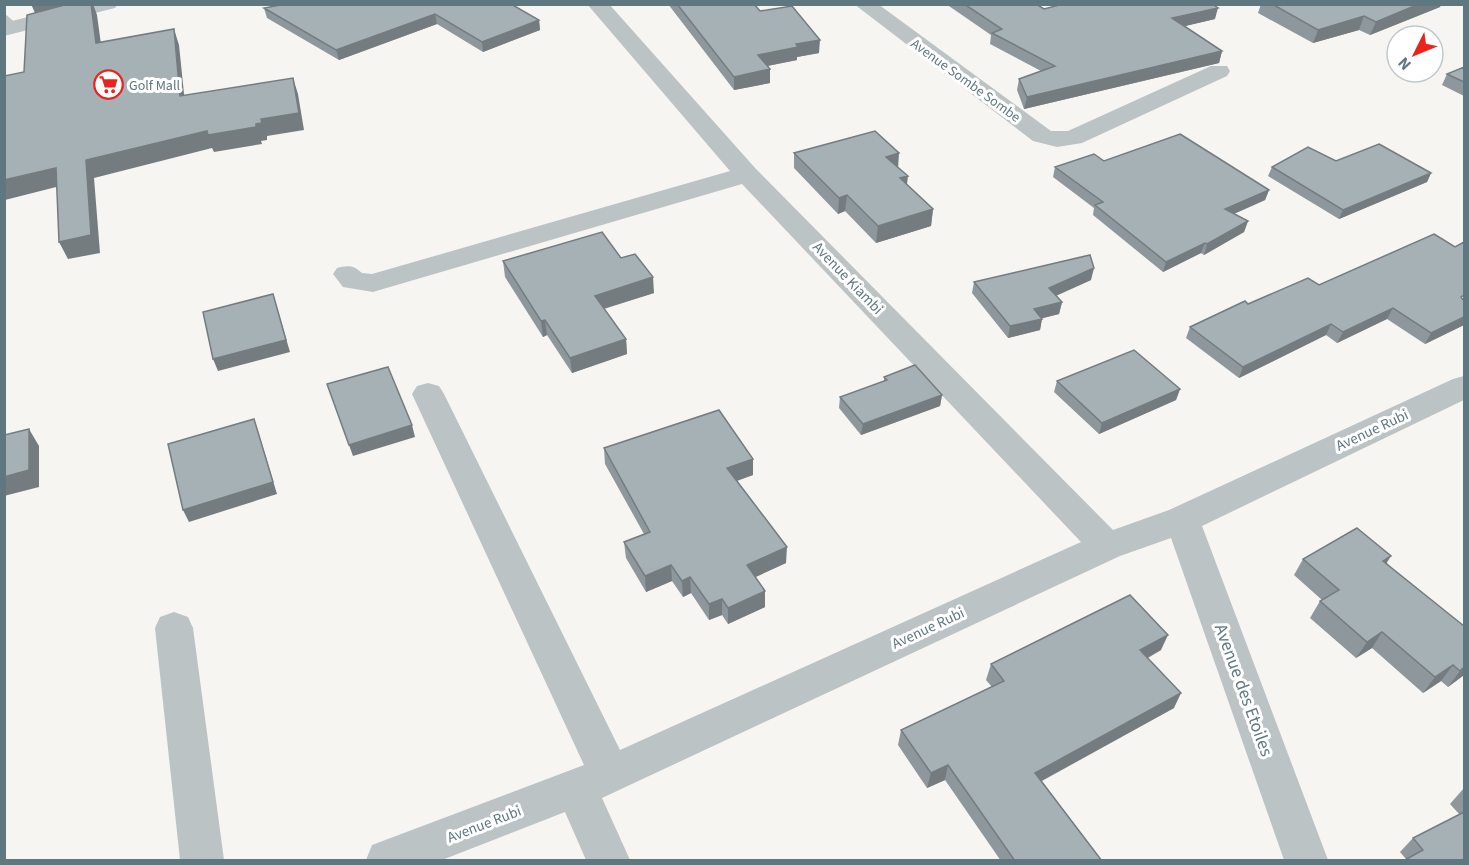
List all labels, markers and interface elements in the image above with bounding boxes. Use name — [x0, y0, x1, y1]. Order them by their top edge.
north arrow — [1385, 24, 1445, 84]
street label: Avenue Sombe Sombe — [906, 34, 1025, 128]
text: N — [1393, 52, 1416, 75]
supermarket icon: Golf Mall — [92, 69, 124, 101]
place label: Golf Mall — [129, 76, 180, 96]
street label: Avenue Kiambi — [808, 237, 888, 319]
street label: Avenue Rubi — [1332, 404, 1412, 456]
street label: Avenue Rubi — [888, 602, 968, 654]
street label: Avenue des Etoiles — [1208, 620, 1279, 760]
street label: Avenue Rubi — [444, 801, 524, 848]

